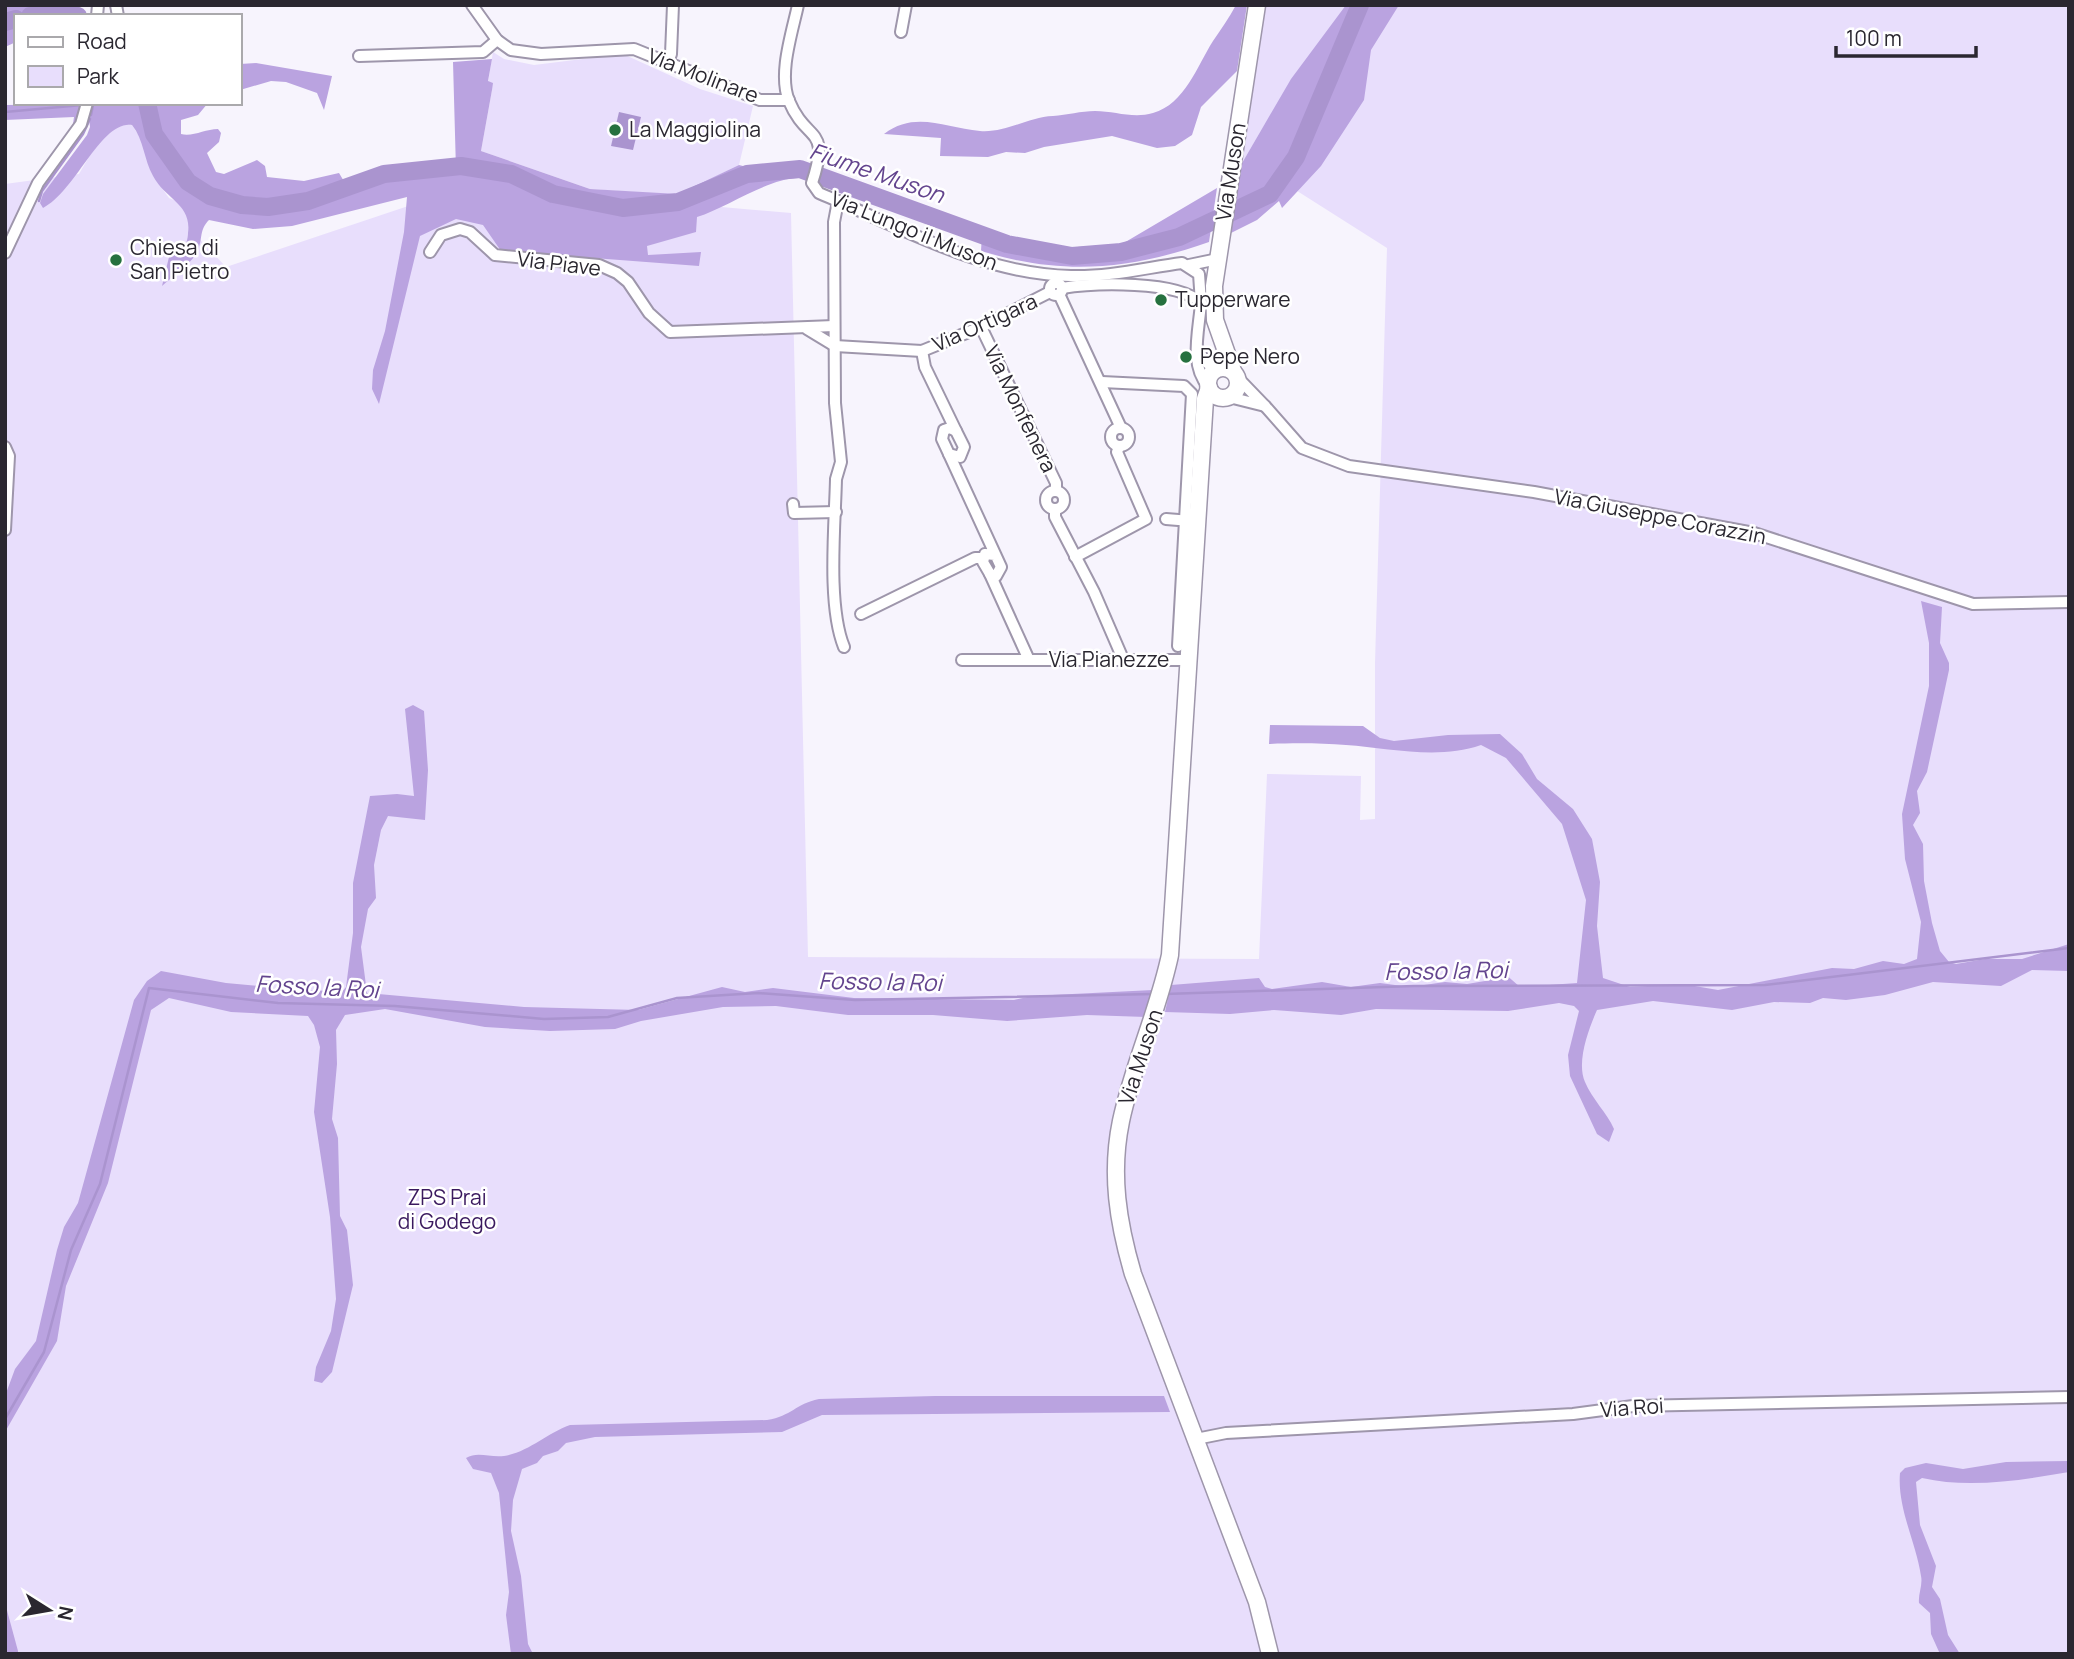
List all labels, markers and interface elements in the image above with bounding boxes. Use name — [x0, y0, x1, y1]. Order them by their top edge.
legend — [14, 14, 242, 105]
scale bar — [1836, 14, 1976, 58]
text: 100 m — [1846, 24, 1902, 52]
text: Road — [77, 27, 127, 55]
street label: Via Molinare — [644, 41, 763, 109]
text: Park — [77, 62, 119, 90]
place label: La Maggiolina — [629, 115, 761, 143]
street label: Via Muson — [1208, 121, 1252, 223]
marker: La Maggiolina — [607, 122, 623, 138]
water label: Fiume Muson — [806, 134, 950, 210]
street label: Via Lungo il Muson — [827, 184, 1002, 276]
place label: Chiesa di San Pietro — [130, 233, 229, 285]
street label: Via Piave — [516, 244, 603, 282]
marker: Chiesa di San Pietro — [108, 252, 124, 268]
place label: Tupperware — [1175, 285, 1290, 313]
street label: Via Ortigara — [928, 287, 1041, 358]
marker: Tupperware — [1153, 292, 1169, 308]
street label: Via Monfenera — [978, 340, 1064, 477]
place label: Pepe Nero — [1200, 342, 1300, 370]
marker: Pepe Nero — [1178, 349, 1194, 365]
street label: Via Giuseppe Corazzin — [1552, 482, 1769, 550]
street label: Via Pianezze — [1049, 645, 1169, 673]
water label: Fosso la Roi — [1384, 953, 1511, 987]
water label: Fosso la Roi — [818, 964, 945, 998]
water label: Fosso la Roi — [255, 967, 382, 1005]
street label: Via Muson — [1111, 1005, 1169, 1108]
park label: ZPS Prai di Godego — [398, 1183, 496, 1235]
street label: Via Roi — [1599, 1391, 1665, 1423]
north arrow — [14, 1575, 84, 1645]
text: N — [52, 1604, 80, 1622]

